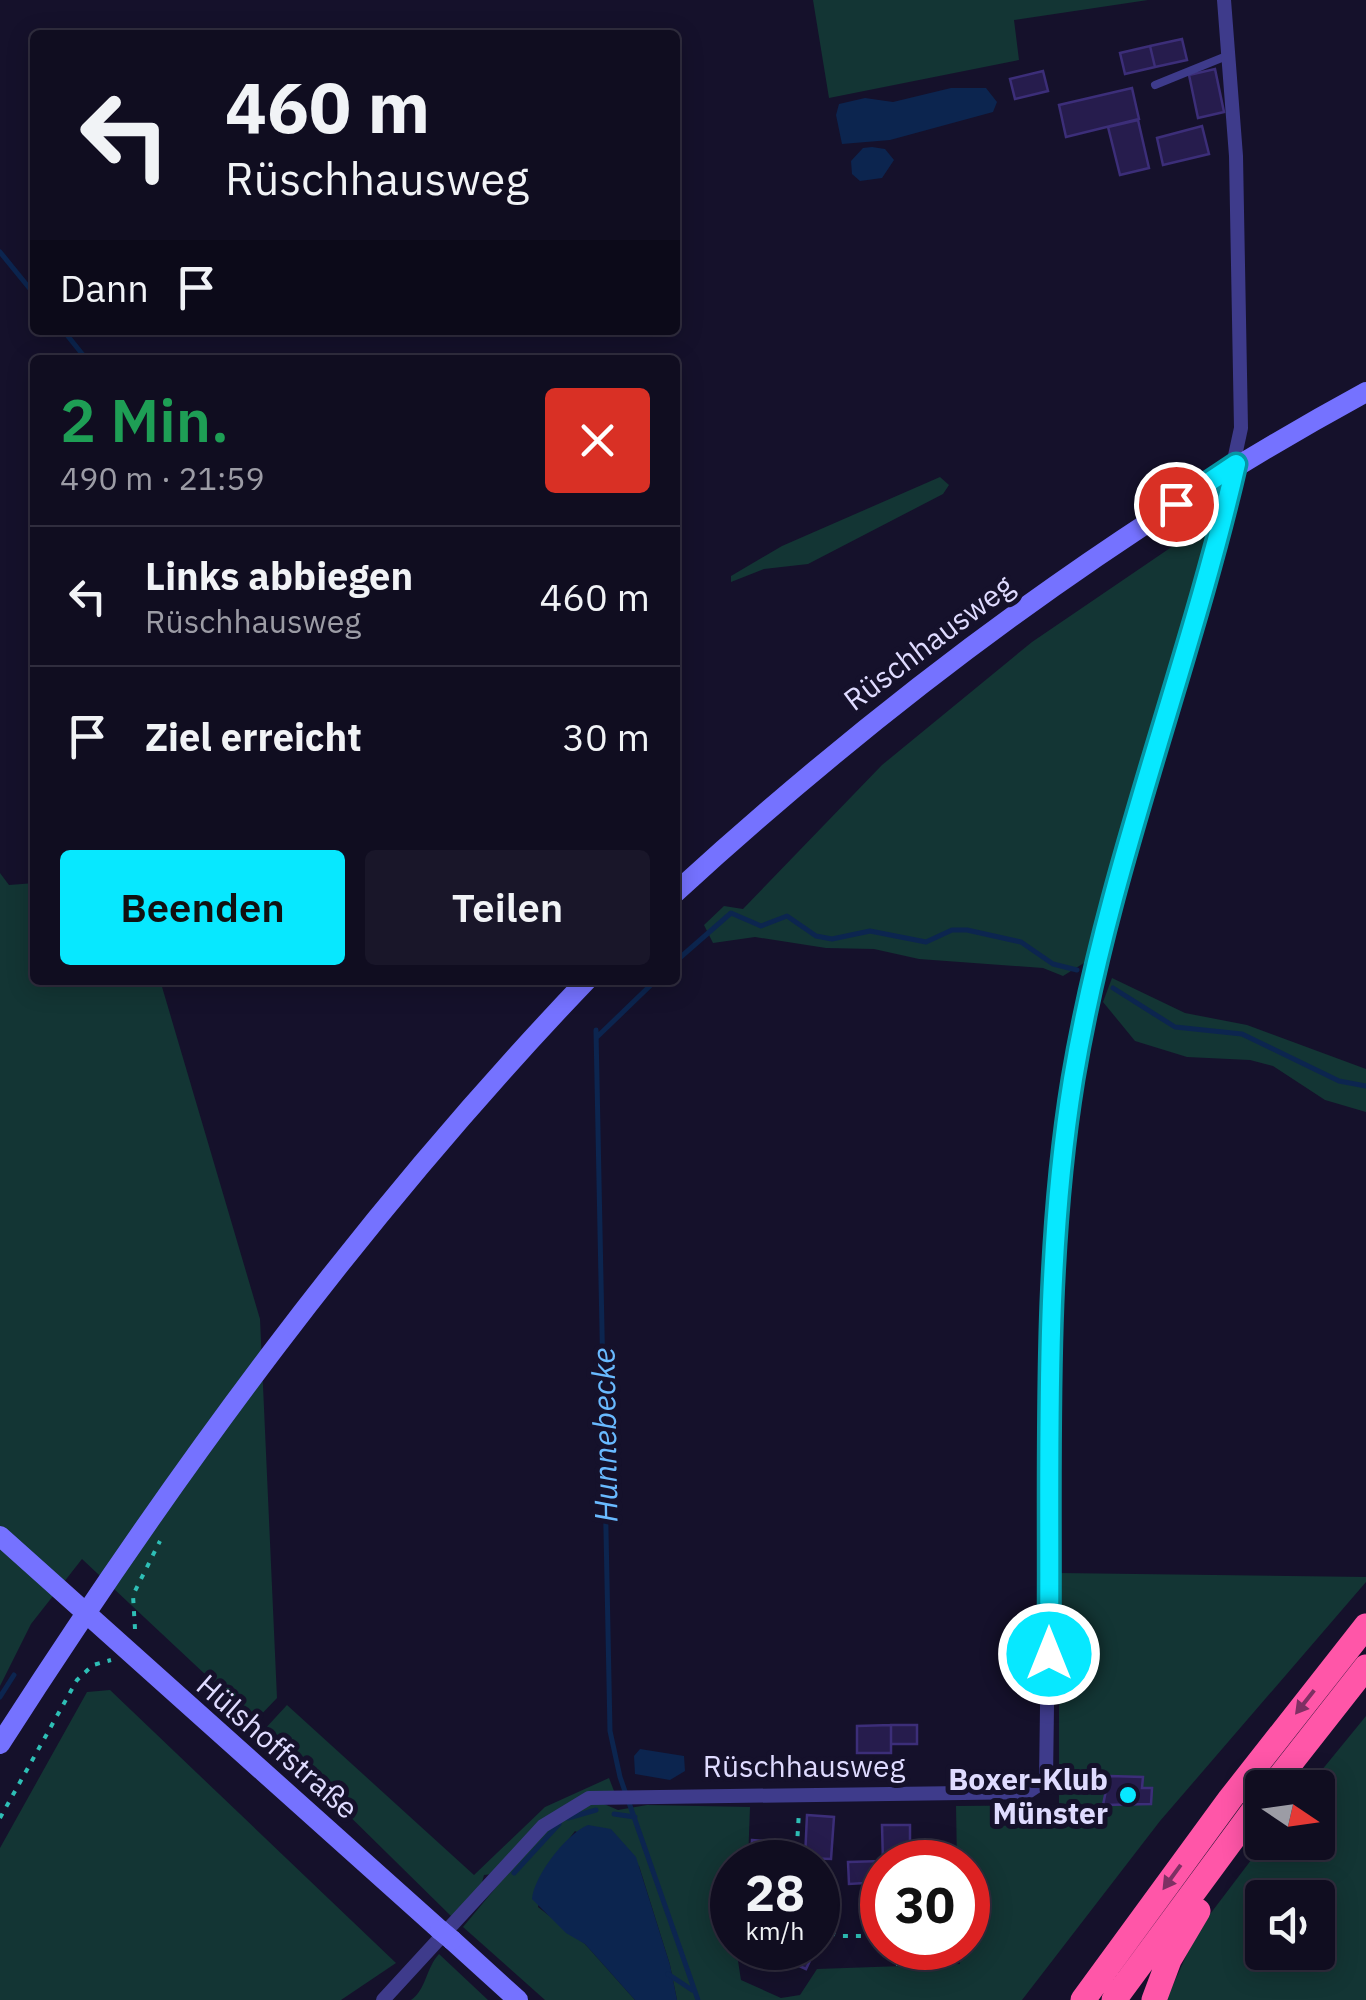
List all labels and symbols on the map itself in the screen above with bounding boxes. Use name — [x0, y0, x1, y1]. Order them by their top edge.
pin — [1134, 462, 1219, 547]
street label: Rüschhausweg — [835, 565, 1021, 719]
water label: Hunnebecke — [581, 1347, 627, 1523]
position arrow — [997, 1602, 1101, 1706]
street label: Hülshoffstraße — [189, 1665, 367, 1827]
one-way arrow — [1296, 1689, 1316, 1715]
street label: Rüschhausweg — [703, 1746, 905, 1785]
place label: Boxer-Klub Münster — [948, 1759, 1108, 1832]
north arrow — [1245, 1770, 1335, 1860]
marker: Boxer-Klub Münster — [1117, 1784, 1139, 1806]
speed limit sign: 30 — [860, 1840, 990, 1970]
one-way arrow — [1162, 1864, 1182, 1890]

